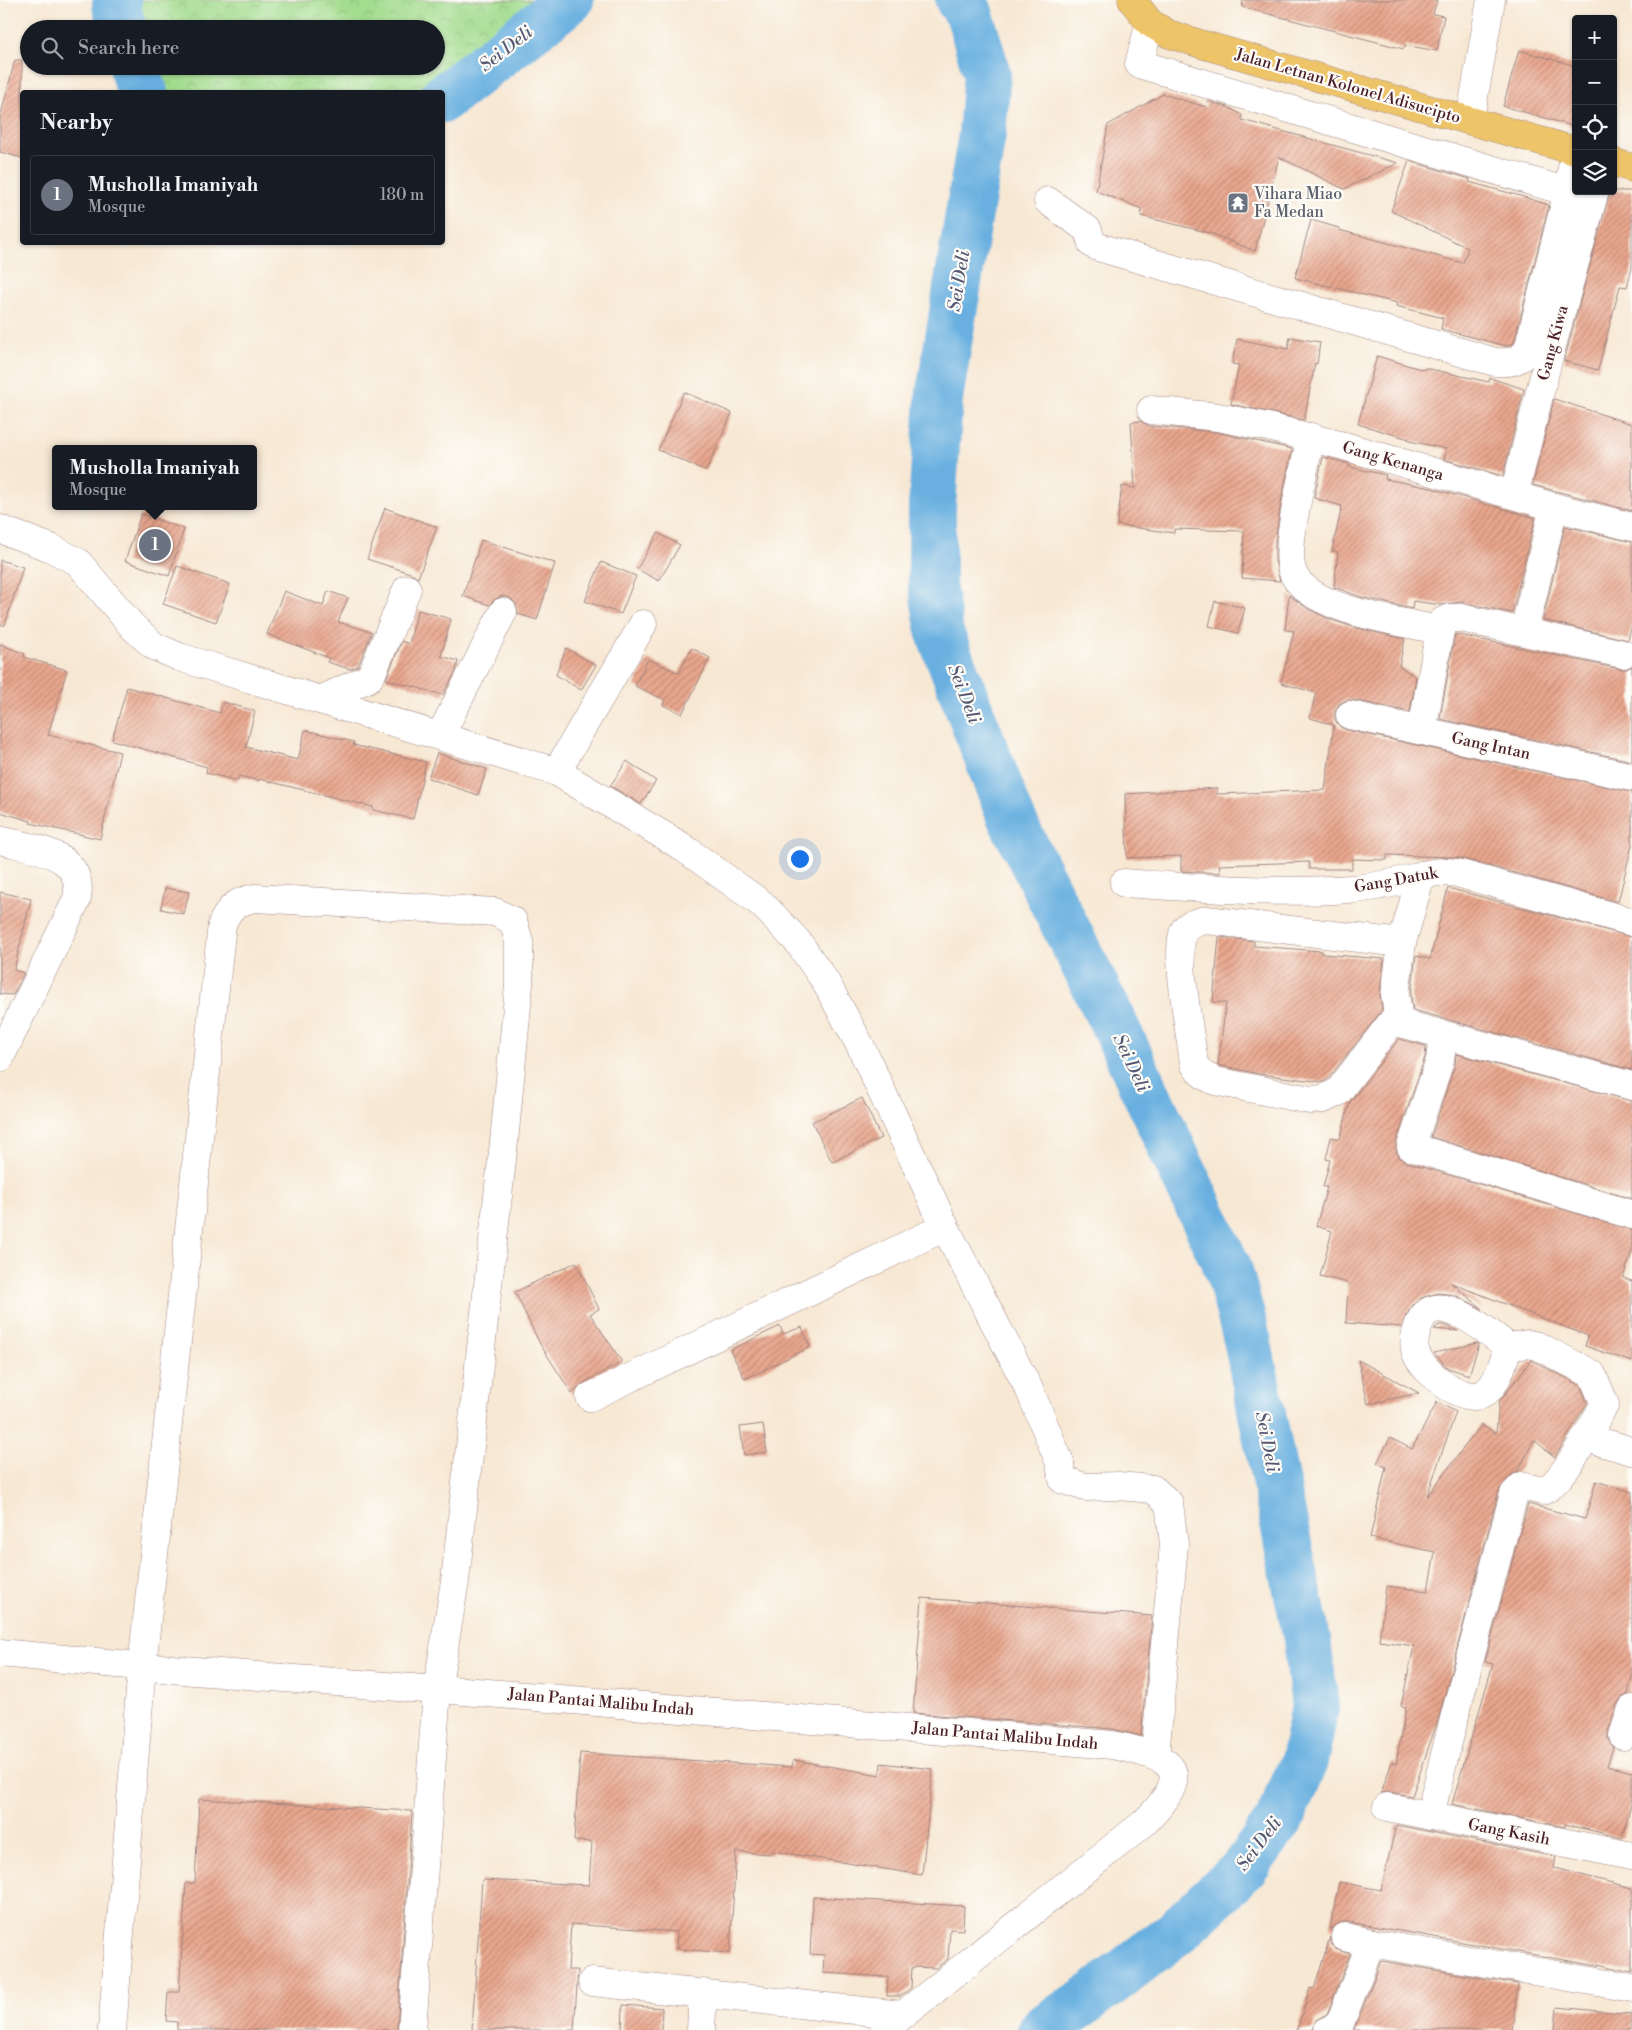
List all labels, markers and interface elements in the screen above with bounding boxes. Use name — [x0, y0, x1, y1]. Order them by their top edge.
map controls — [1572, 15, 1617, 195]
button: + — [1572, 15, 1617, 60]
search box — [20, 20, 445, 75]
water label: Sei Deli — [475, 21, 538, 77]
icon: search — [38, 34, 66, 62]
text: Search here — [78, 36, 179, 60]
street label: Jalan Letnan Kolonel Adisucipto — [1232, 44, 1463, 128]
button: − — [1572, 60, 1617, 105]
button: locate — [1572, 105, 1617, 150]
text: Nearby — [40, 110, 113, 136]
button: layers — [1572, 150, 1617, 195]
text: Musholla Imaniyah — [88, 173, 258, 197]
place label: Vihara Miao Fa Medan — [1253, 184, 1342, 222]
text: 1 — [53, 185, 61, 205]
text: 180 m — [380, 185, 424, 205]
temple icon: Vihara Miao Fa Medan — [1226, 191, 1250, 215]
text: Mosque — [88, 197, 145, 217]
water label: Sei Deli — [943, 248, 975, 313]
street label: Gang Kiwa — [1533, 302, 1573, 383]
street label: Gang Kenanga — [1340, 437, 1447, 485]
popup — [52, 445, 257, 510]
text: Musholla Imaniyah — [69, 456, 240, 480]
text: Mosque — [69, 480, 127, 500]
pin: 1 — [139, 526, 171, 564]
water label: Sei Deli — [942, 661, 986, 727]
street label: Gang Intan — [1450, 728, 1533, 764]
your location — [787, 846, 813, 872]
street label: Gang Datuk — [1353, 863, 1441, 897]
water label: Sei Deli — [1108, 1030, 1155, 1096]
water label: Sei Deli — [1250, 1410, 1284, 1475]
street label: Jalan Pantai Malibu Indah — [506, 1684, 695, 1720]
street label: Jalan Pantai Malibu Indah — [910, 1718, 1099, 1754]
water label: Sei Deli — [1231, 1812, 1287, 1876]
street label: Gang Kasih — [1466, 1814, 1552, 1850]

